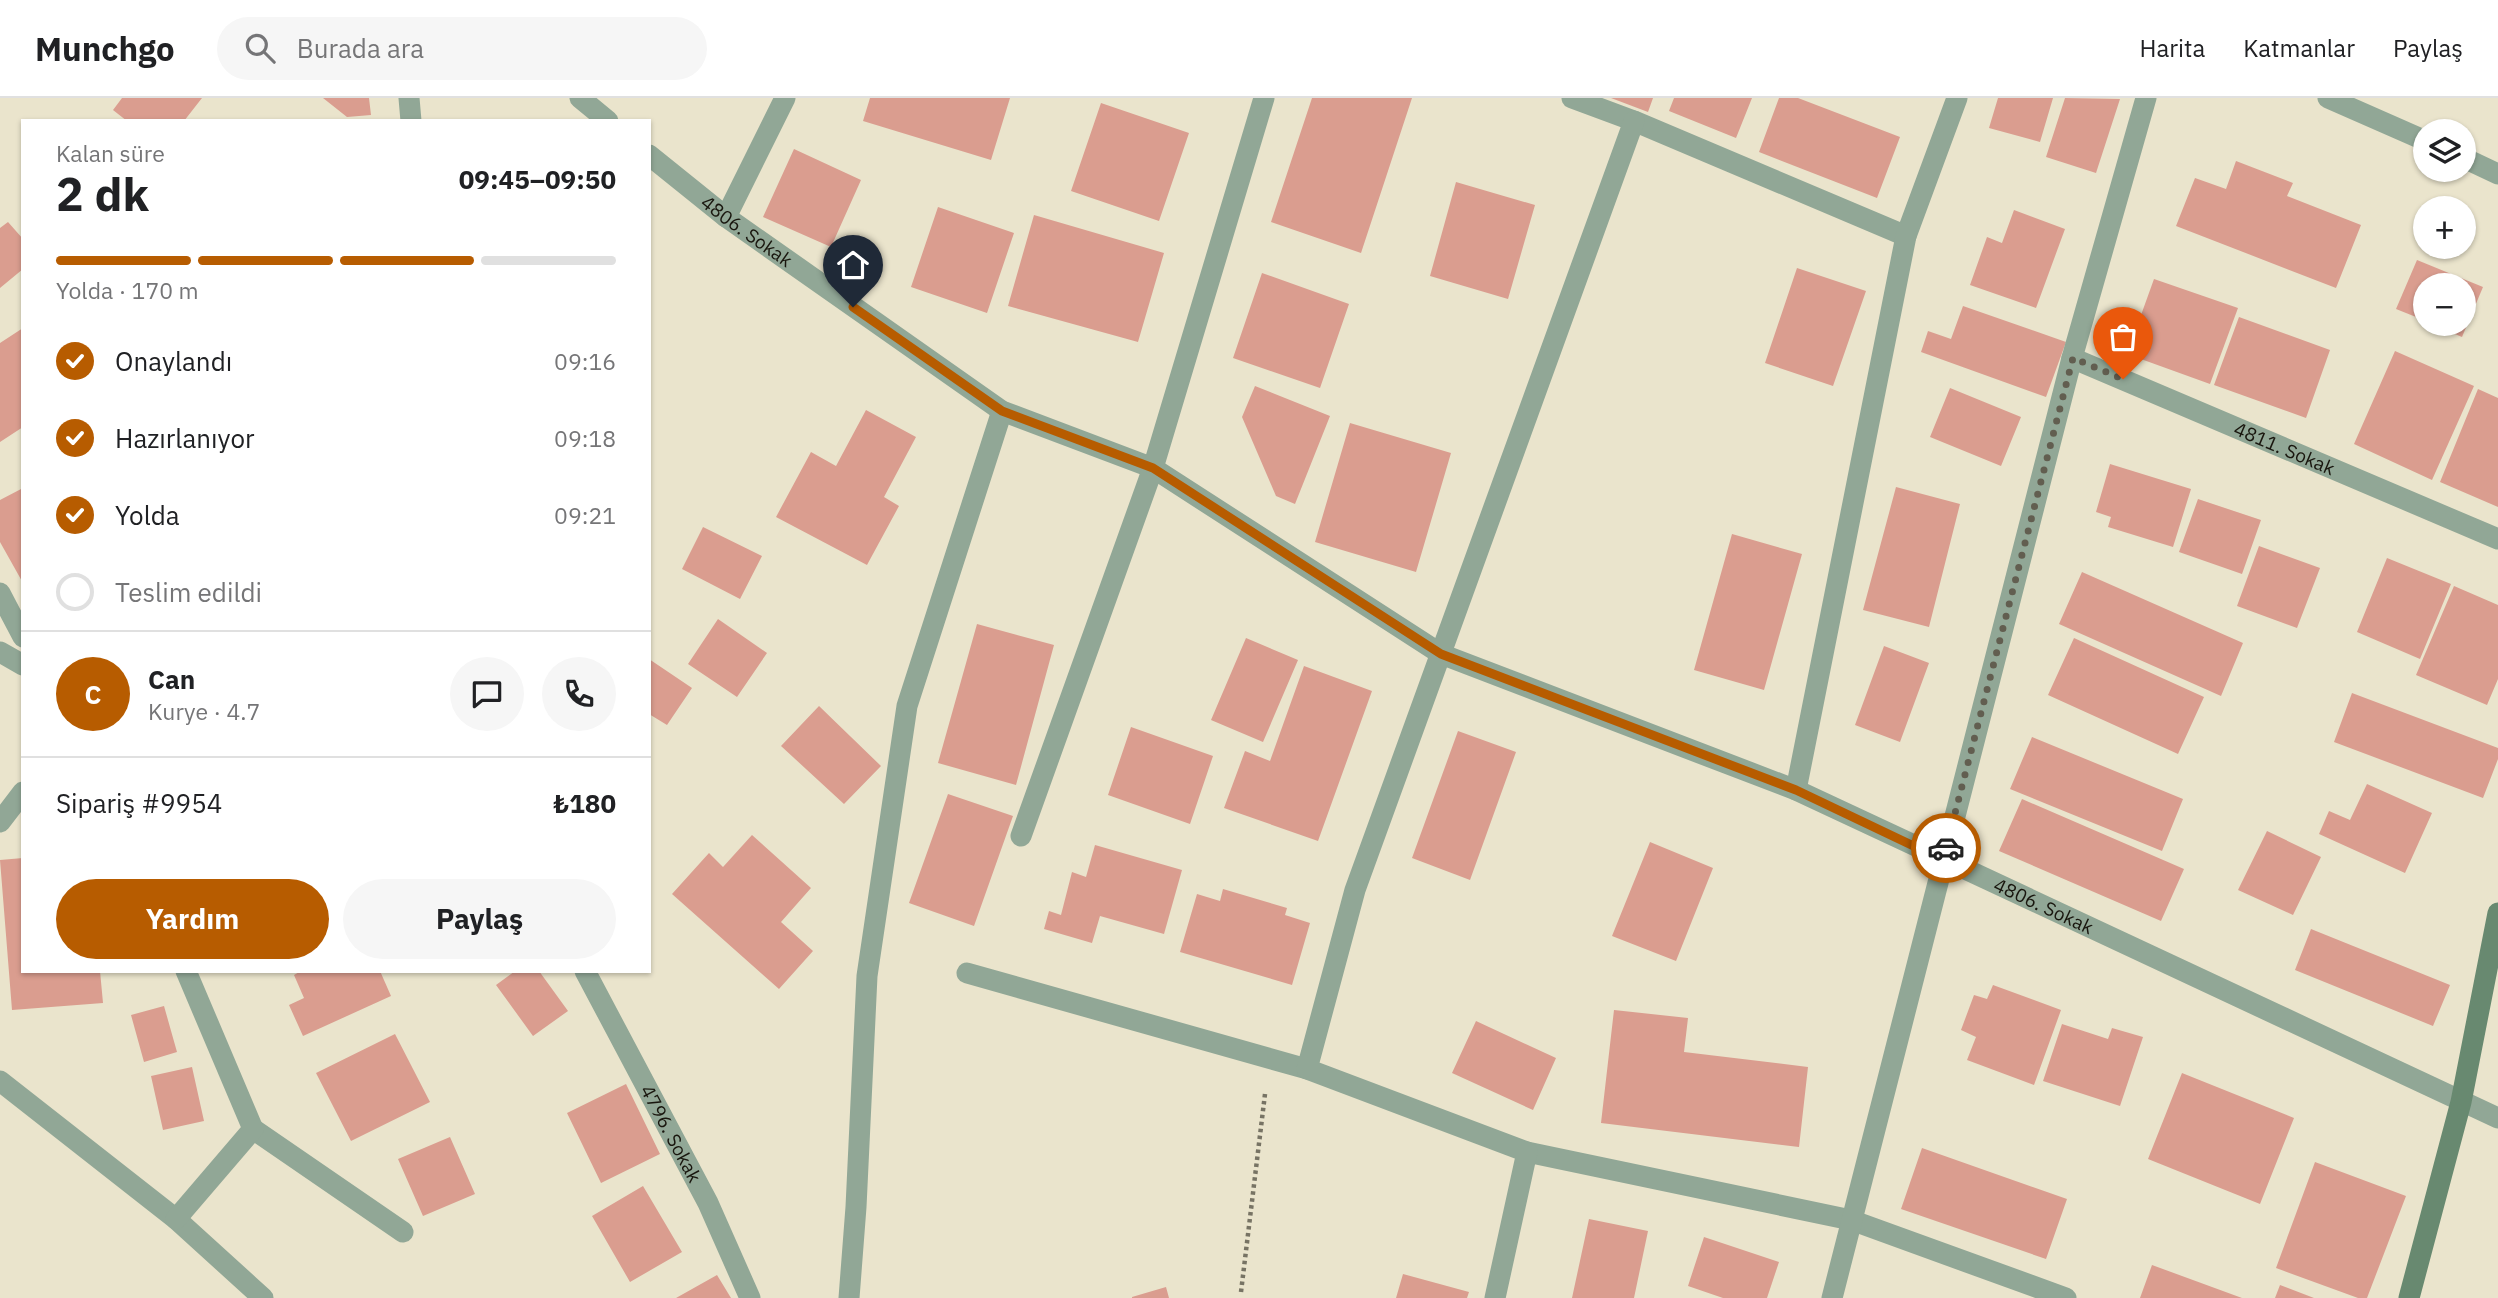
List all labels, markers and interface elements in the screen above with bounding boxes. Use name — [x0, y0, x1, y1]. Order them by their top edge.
search box — [217, 17, 707, 80]
text: Munchgo — [35, 27, 175, 70]
icon: search — [241, 29, 279, 67]
text: Burada ara — [297, 31, 424, 65]
text: Harita — [2139, 32, 2205, 64]
text: Katmanlar — [2243, 32, 2355, 64]
text: Paylaş — [2393, 32, 2463, 64]
map controls — [2413, 119, 2476, 336]
button: layers — [2413, 119, 2476, 182]
text: Kalan süre — [56, 138, 165, 168]
text: 09:45–09:50 — [459, 162, 616, 196]
text: 2 dk — [56, 164, 149, 224]
street label: 4806. Sokak — [696, 190, 797, 272]
button: + — [2413, 196, 2476, 259]
pin — [823, 235, 883, 307]
icon: home — [834, 246, 872, 284]
button: − — [2413, 273, 2476, 336]
text: Yolda · 170 m — [56, 275, 199, 305]
pin — [2093, 307, 2153, 379]
icon: bag — [2104, 318, 2142, 356]
icon: check — [56, 342, 94, 380]
text: Onaylandı — [115, 344, 232, 378]
text: 09:16 — [554, 346, 616, 376]
street label: 4811. Sokak — [2231, 416, 2339, 480]
icon: check — [56, 419, 94, 457]
text: Hazırlanıyor — [115, 421, 255, 455]
text: 09:18 — [554, 423, 616, 453]
icon: check — [56, 496, 94, 534]
text: Yolda — [115, 498, 180, 532]
text: 09:21 — [554, 500, 616, 530]
text: Teslim edildi — [115, 575, 262, 609]
button: chat — [450, 657, 524, 731]
button: phone — [542, 657, 616, 731]
text: Can — [148, 662, 195, 696]
text: C — [85, 677, 101, 711]
text: Kurye · 4.7 — [148, 696, 260, 726]
text: Sipariş #9954 — [56, 786, 222, 820]
text: ₺180 — [553, 786, 616, 820]
courier — [1911, 813, 1981, 883]
icon: car — [1927, 829, 1965, 867]
street label: 4806. Sokak — [1990, 872, 2097, 939]
button: Yardım — [56, 879, 329, 959]
button: Paylaş — [343, 879, 616, 959]
street label: 4796. Sokak — [636, 1081, 707, 1186]

